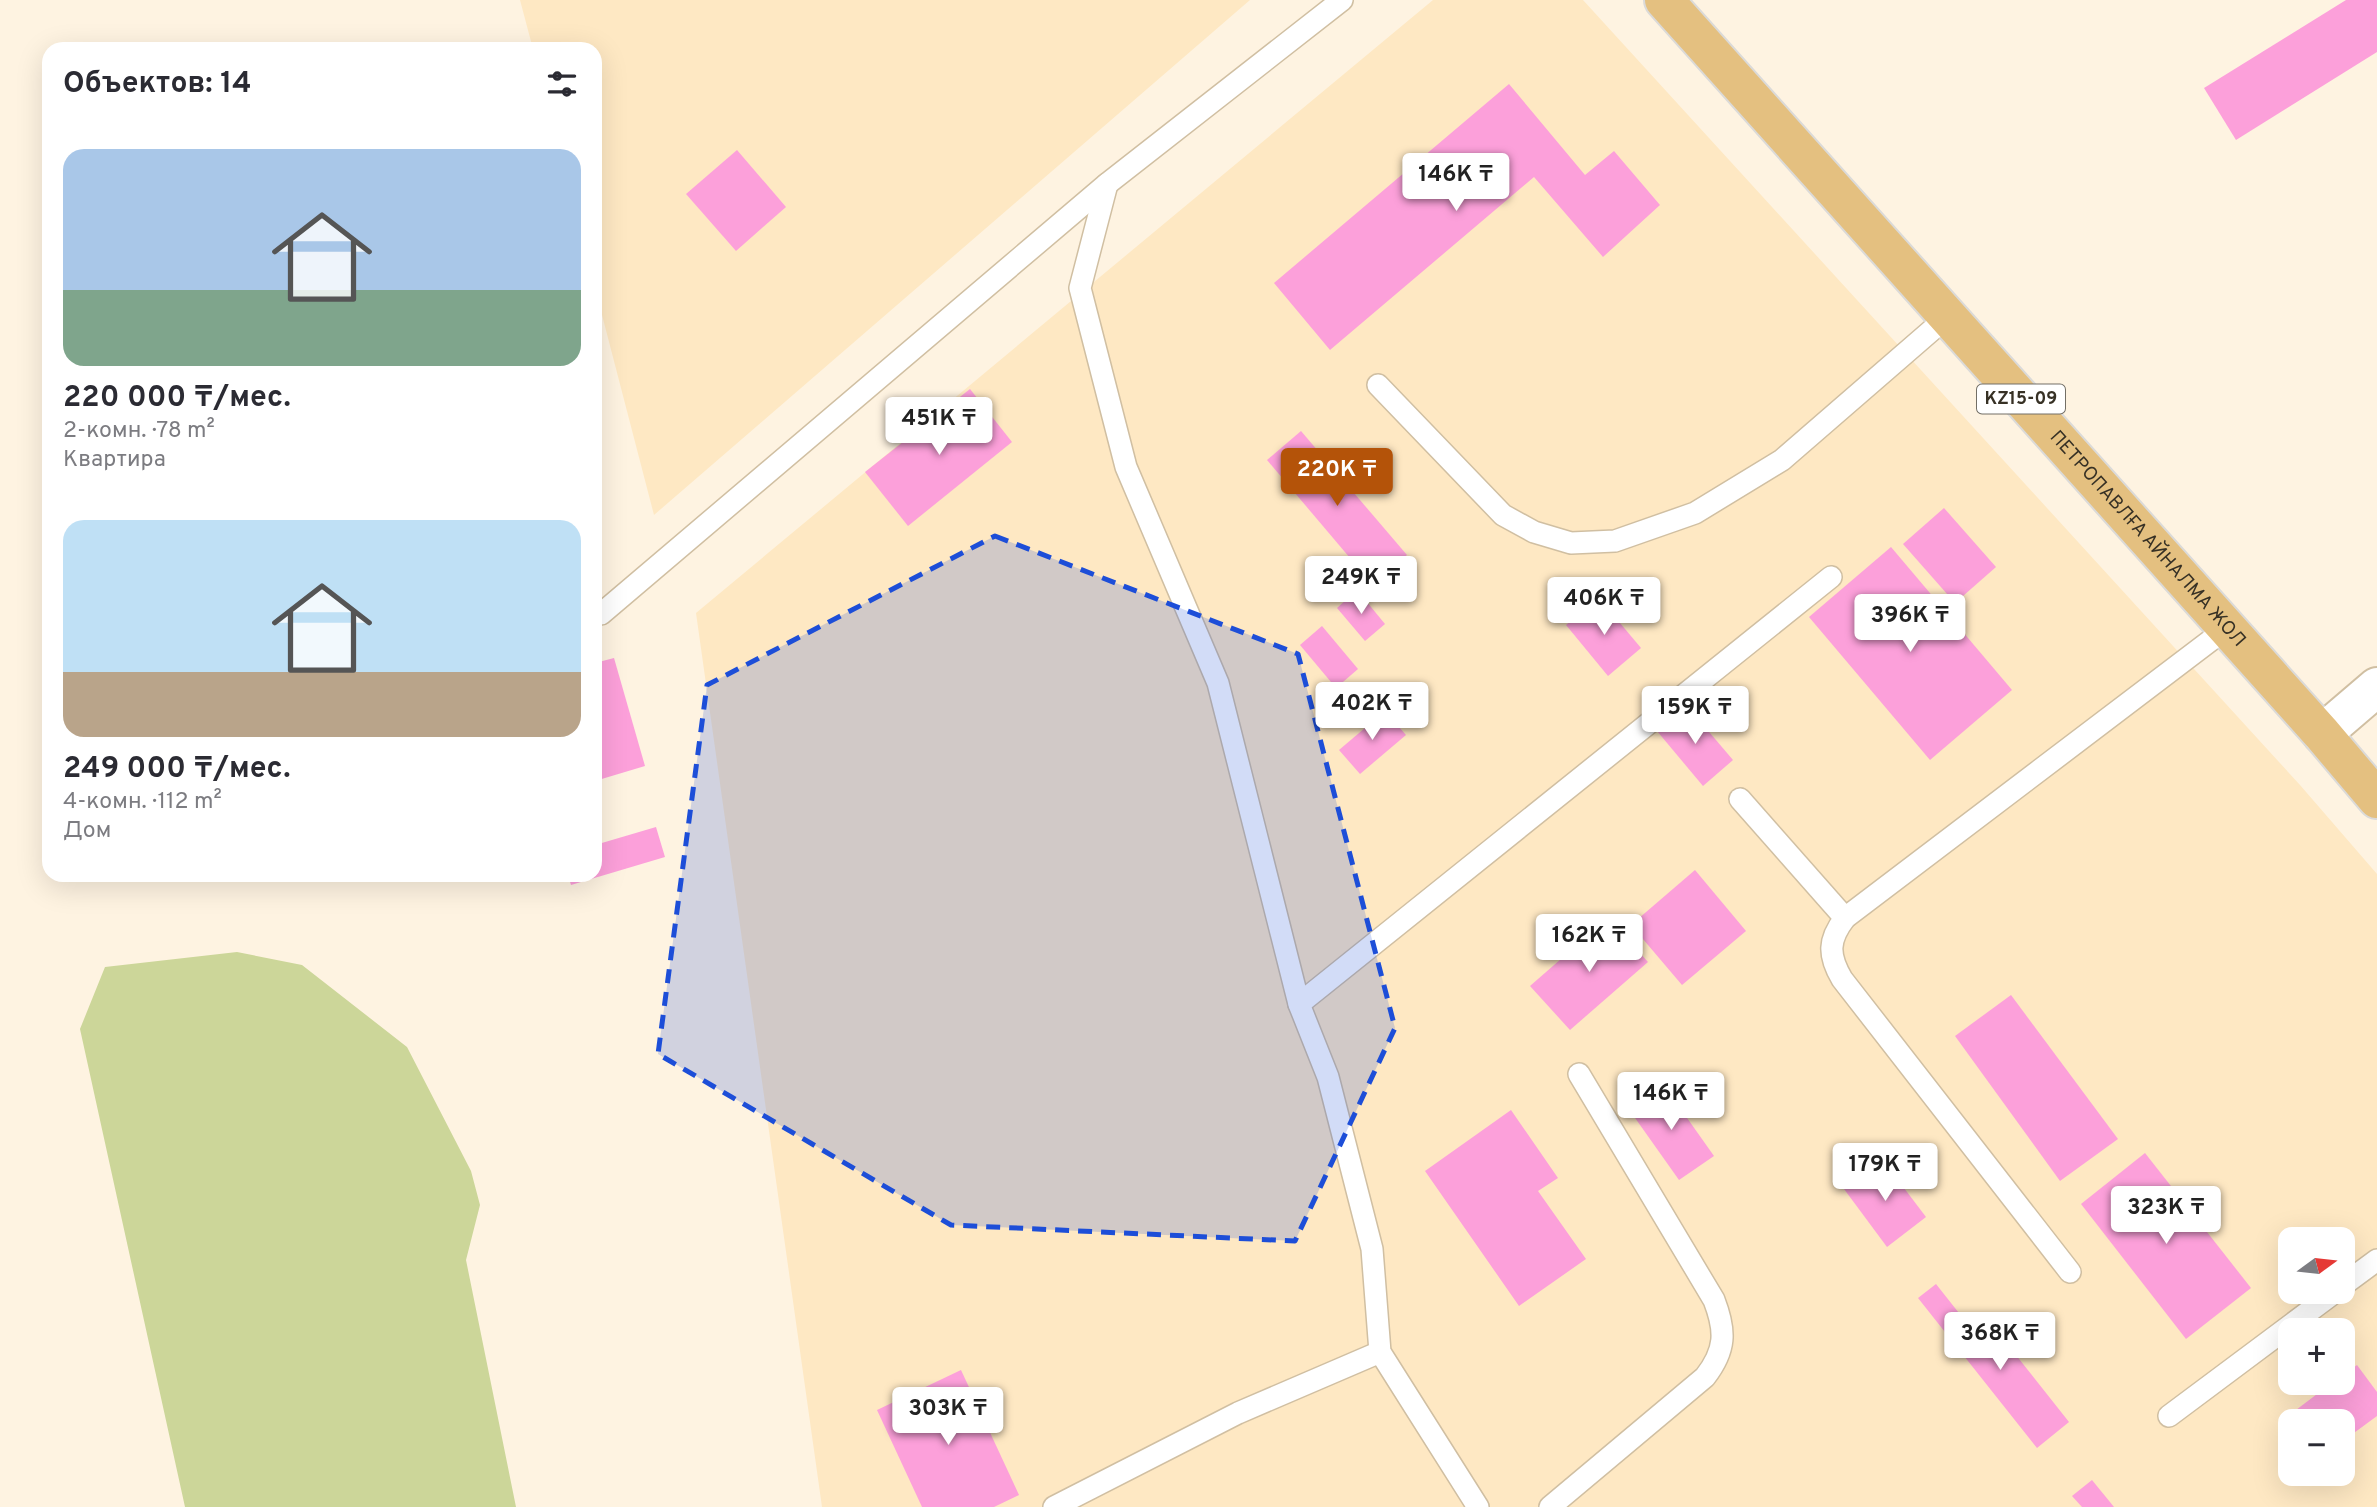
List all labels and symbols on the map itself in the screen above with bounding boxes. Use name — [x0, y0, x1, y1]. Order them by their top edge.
pin: 146K ₸ — [1399, 154, 1513, 213]
road number: KZ15-09 — [1977, 384, 2065, 414]
pin: 451K ₸ — [882, 398, 996, 457]
street label: ПЕТРОПАВЛҒА АЙНАЛМА ЖОЛ — [2044, 426, 2251, 652]
pin: 220K ₸ — [1280, 448, 1394, 508]
pin: 249K ₸ — [1304, 556, 1418, 616]
pin: 406K ₸ — [1547, 578, 1661, 637]
pin: 396K ₸ — [1853, 594, 1967, 654]
pin: 402K ₸ — [1315, 682, 1429, 742]
pin: 159K ₸ — [1638, 686, 1752, 746]
pin: 162K ₸ — [1532, 914, 1646, 974]
pin: 146K ₸ — [1614, 1072, 1728, 1132]
pin: 179K ₸ — [1828, 1144, 1942, 1203]
pin: 323K ₸ — [2109, 1186, 2223, 1246]
north arrow — [2278, 1227, 2356, 1304]
pin: 368K ₸ — [1943, 1312, 2057, 1372]
pin: 303K ₸ — [891, 1388, 1005, 1447]

